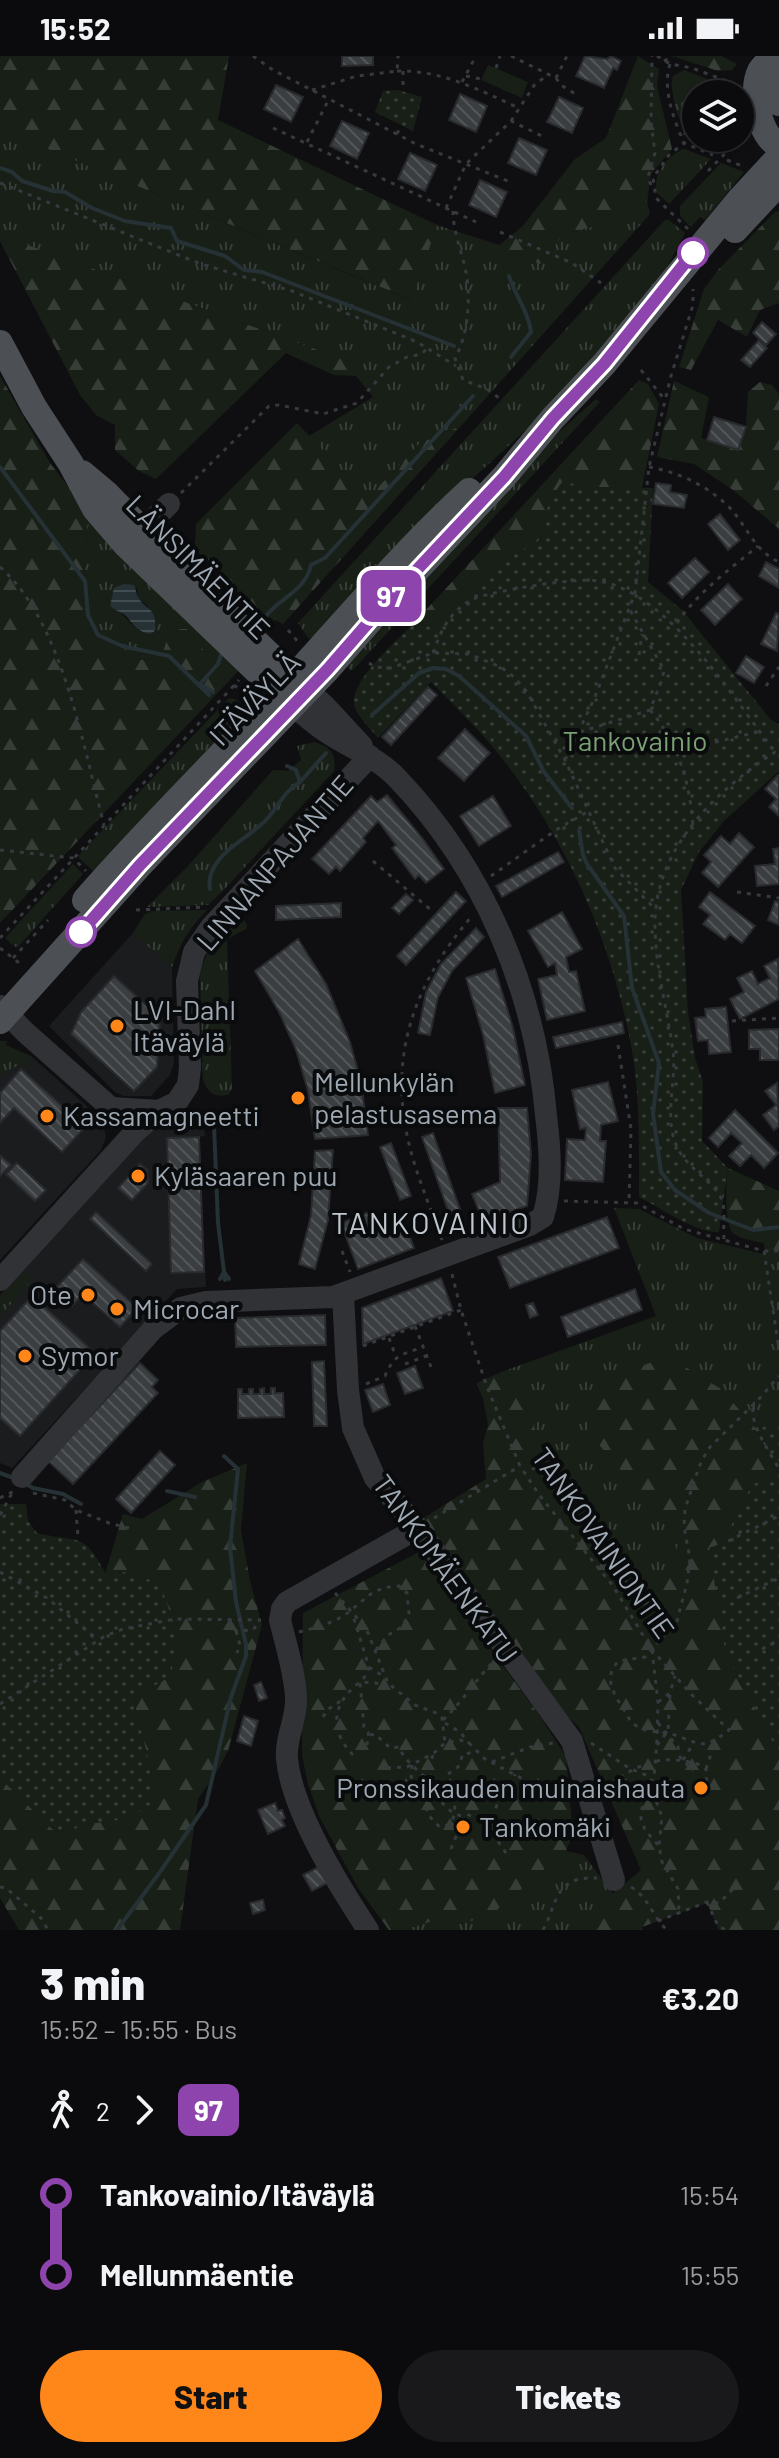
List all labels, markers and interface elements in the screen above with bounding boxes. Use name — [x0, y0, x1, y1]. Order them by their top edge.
text: 15:52 — [40, 10, 111, 46]
map controls — [682, 80, 754, 152]
button: layers — [682, 80, 754, 152]
unlabelled marker — [678, 238, 708, 268]
street label: LÄNSIMÄENTIE — [120, 487, 278, 645]
line badge: 97 — [355, 570, 427, 622]
text: 97 — [377, 579, 405, 613]
street label: ITÄVÄYLÄ — [202, 645, 307, 752]
park label: Tankovainio — [562, 723, 708, 757]
street label: LINNANPAJANTIE — [189, 768, 360, 957]
unlabelled marker — [66, 917, 96, 947]
place label: LVI-Dahl Itäväylä — [133, 992, 236, 1058]
marker: LVI-Dahl Itäväylä — [108, 1017, 126, 1035]
place label: Mellunkylän pelastusasema — [314, 1064, 497, 1130]
marker: Mellunkylän pelastusasema — [289, 1089, 307, 1107]
place label: Kassamagneetti — [63, 1098, 260, 1132]
marker: Kassamagneetti — [38, 1107, 56, 1125]
place label: Kyläsaaren puu — [154, 1158, 337, 1192]
marker: Kyläsaaren puu — [129, 1167, 147, 1185]
district label: TANKOVAINIO — [331, 1204, 531, 1240]
place label: Ote — [30, 1277, 72, 1311]
marker: Ote — [79, 1286, 97, 1304]
place label: Microcar — [133, 1291, 239, 1325]
marker: Microcar — [108, 1300, 126, 1318]
place label: Symor — [41, 1338, 119, 1372]
marker: Symor — [16, 1347, 34, 1365]
street label: TANKOVAINIONTIE — [525, 1440, 682, 1644]
street label: TANKOMÄENKATU — [366, 1468, 526, 1669]
place label: Pronssikauden muinaishauta — [336, 1770, 685, 1804]
marker: Pronssikauden muinaishauta — [692, 1779, 710, 1797]
place label: Tankomäki — [479, 1809, 611, 1843]
marker: Tankomäki — [454, 1818, 472, 1836]
text: 3 min — [40, 1956, 145, 2009]
text: €3.20 — [662, 1980, 739, 2016]
text: 15:52 – 15:55 · Bus — [40, 2013, 237, 2044]
icon: walk — [40, 2088, 84, 2132]
icon: forward — [122, 2088, 166, 2132]
text: 97 — [194, 2093, 223, 2127]
text: 2 — [96, 2095, 110, 2126]
text: Tankovainio/Itäväylä — [100, 2176, 375, 2212]
text: 15:54 — [680, 2179, 739, 2210]
text: Mellunmäentie — [100, 2256, 294, 2292]
text: 15:55 — [681, 2259, 739, 2290]
button: Start — [40, 2350, 382, 2442]
button: Tickets — [398, 2350, 739, 2442]

